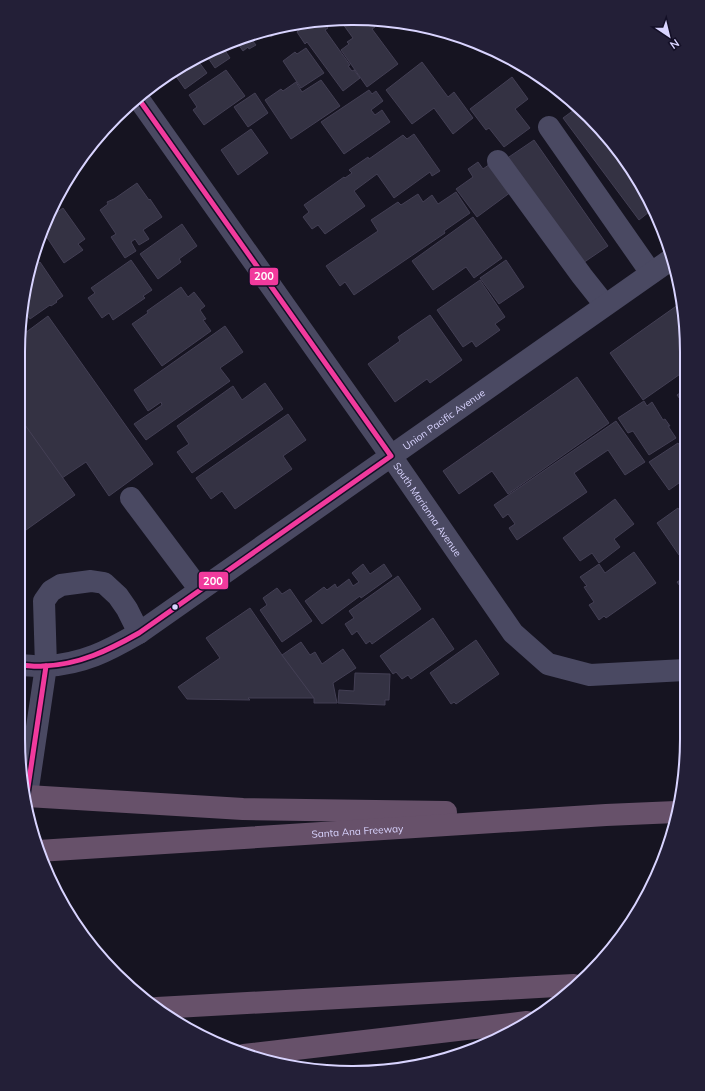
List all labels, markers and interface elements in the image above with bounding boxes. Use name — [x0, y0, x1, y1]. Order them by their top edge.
north arrow — [649, 16, 689, 56]
text: N — [667, 36, 682, 52]
line badge: 200 — [249, 267, 279, 286]
text: 200 — [254, 269, 274, 283]
street label: Union Pacific Avenue — [400, 386, 488, 453]
street label: South Marianna Avenue — [390, 460, 464, 559]
line badge: 200 — [198, 571, 229, 590]
text: 200 — [203, 574, 223, 588]
unlabelled marker — [170, 602, 180, 612]
street label: Santa Ana Freeway — [311, 822, 404, 841]

